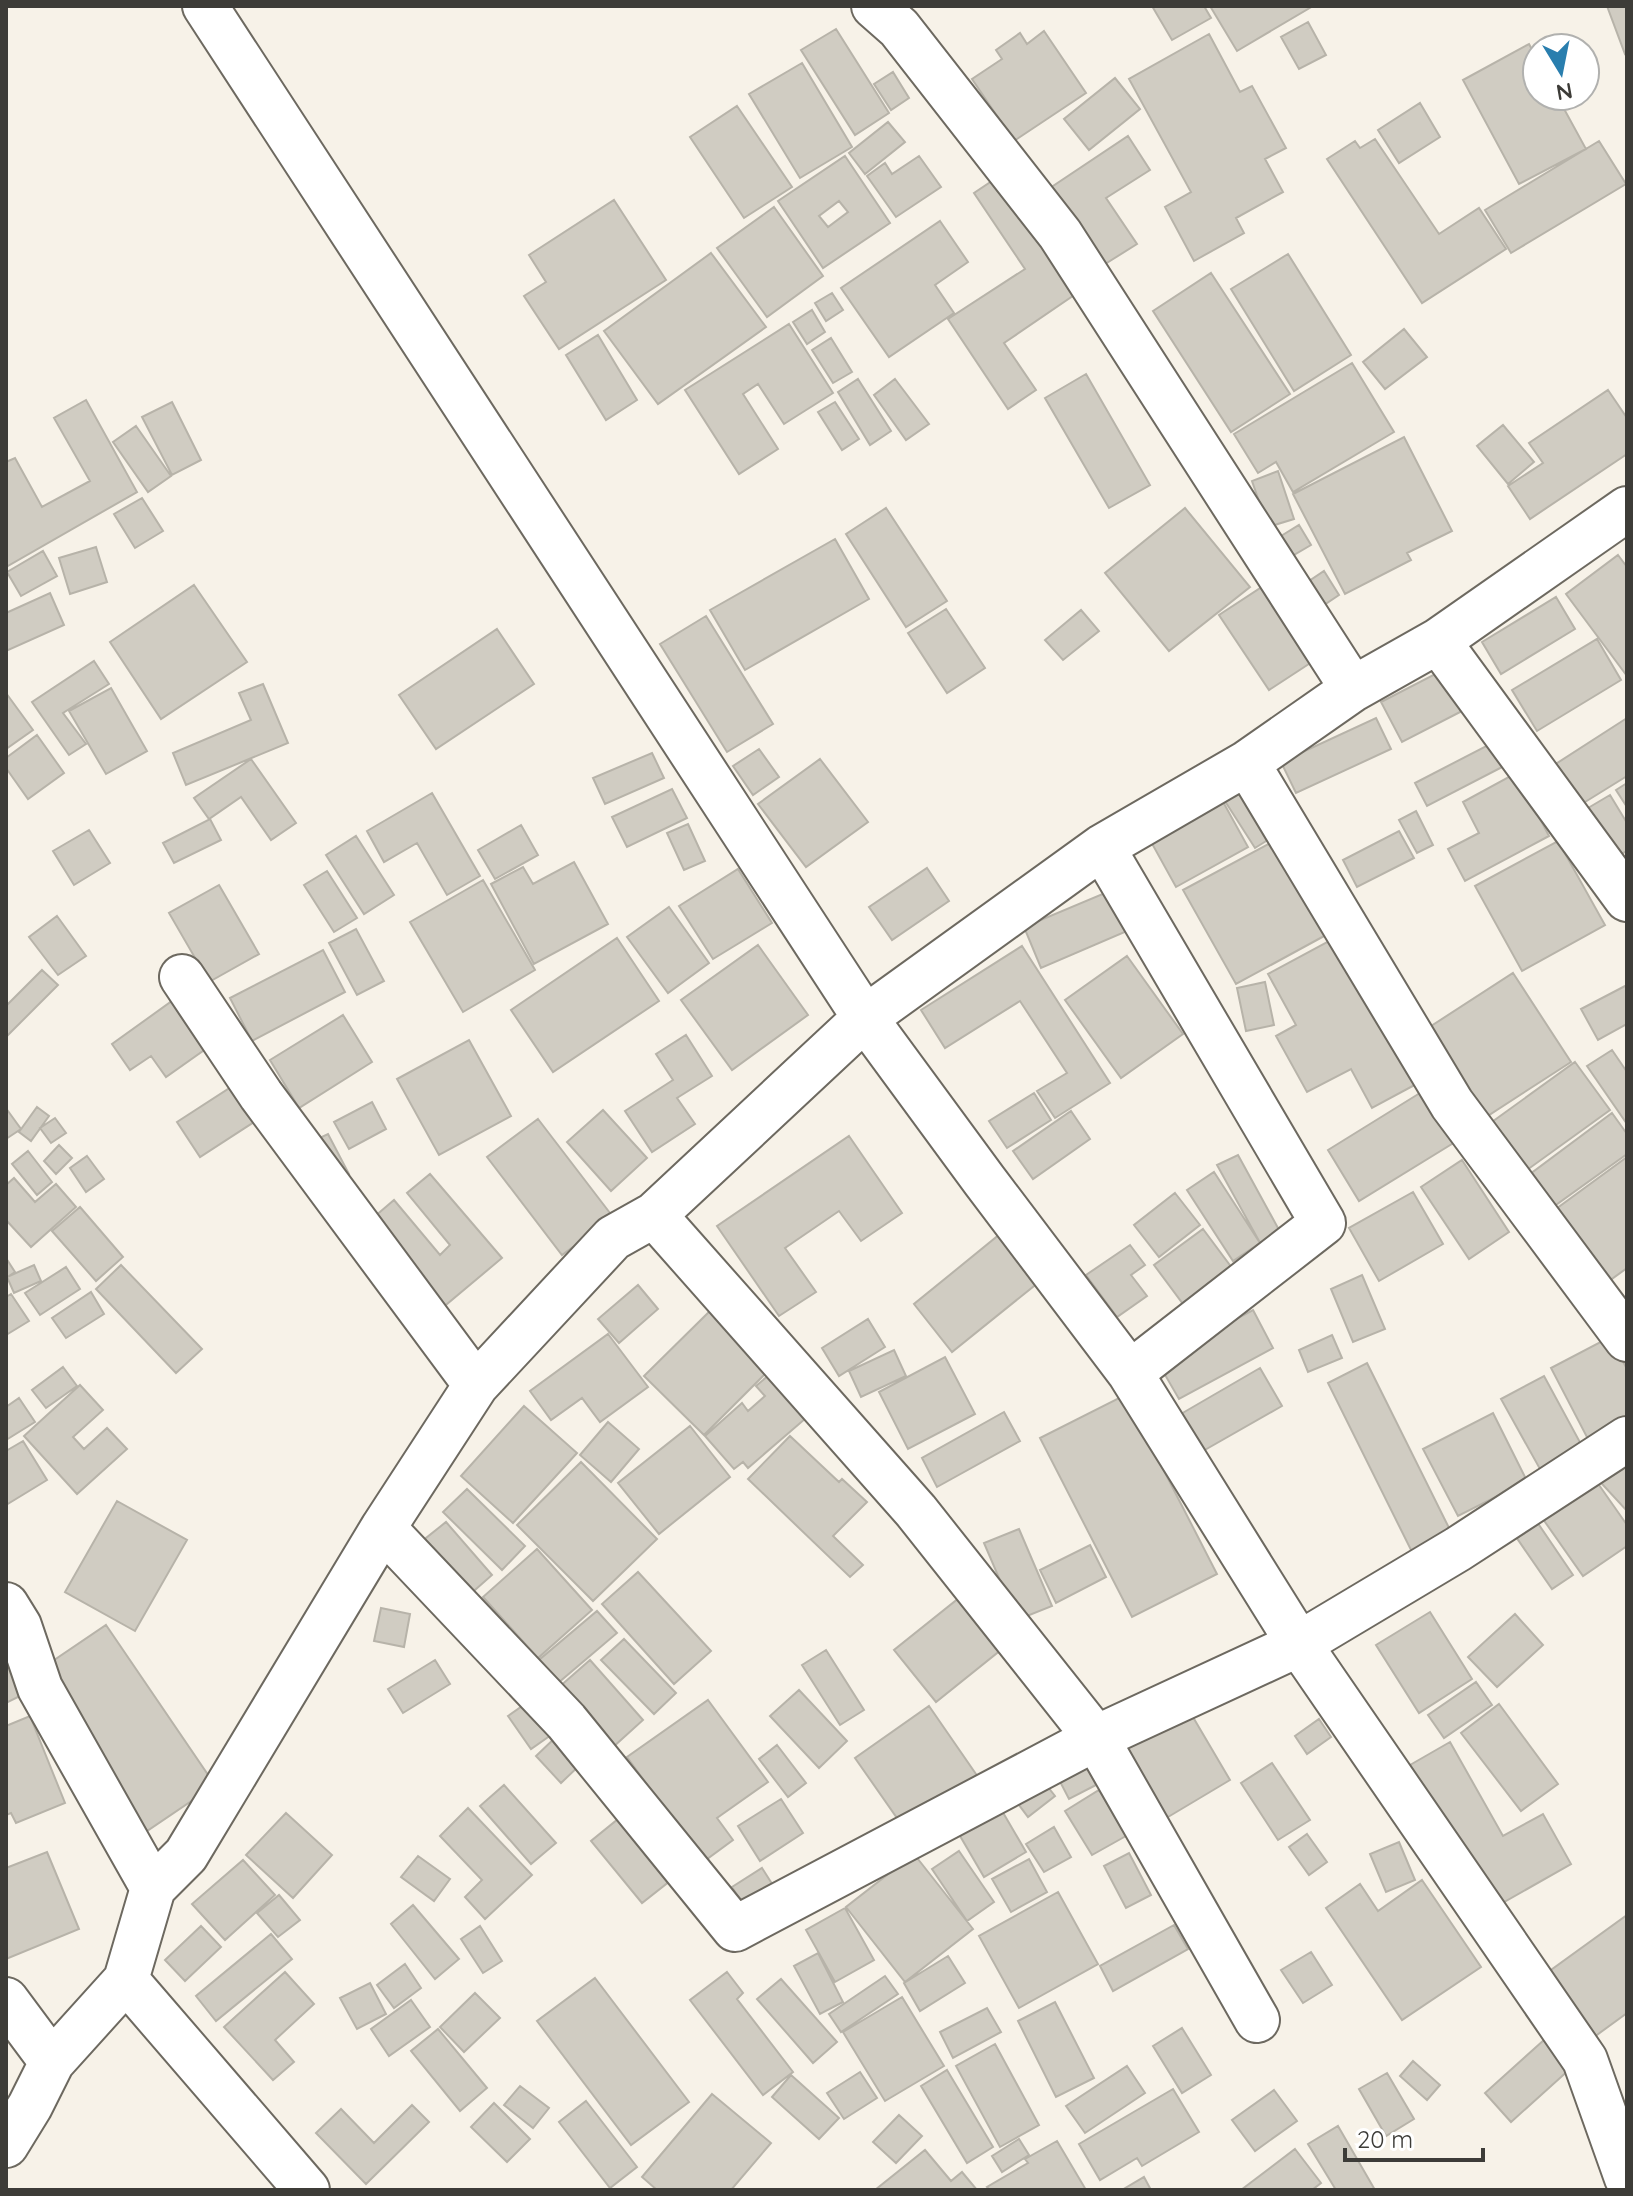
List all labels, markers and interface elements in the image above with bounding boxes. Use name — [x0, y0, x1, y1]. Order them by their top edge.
north arrow — [1521, 32, 1601, 112]
text: N — [1554, 77, 1575, 107]
scale bar — [1345, 2112, 1483, 2162]
text: 20 m — [1357, 2124, 1413, 2154]

